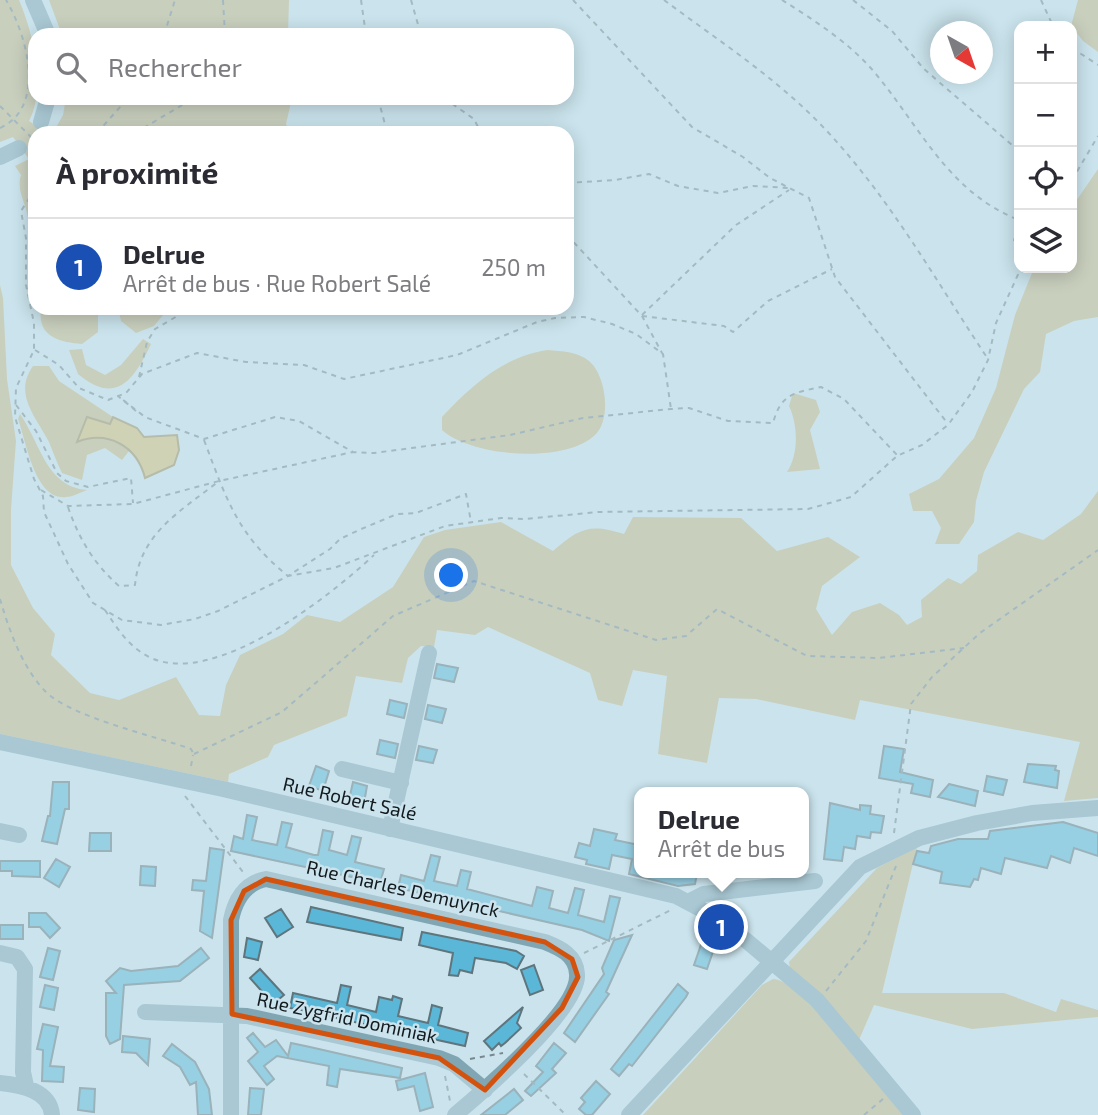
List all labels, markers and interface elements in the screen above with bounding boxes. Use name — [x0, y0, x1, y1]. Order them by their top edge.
north arrow — [930, 21, 993, 84]
map controls — [1014, 21, 1077, 273]
button: + — [1014, 21, 1077, 84]
search box — [28, 28, 574, 105]
icon: search — [52, 48, 90, 86]
text: Rechercher — [108, 51, 242, 82]
button: − — [1014, 84, 1077, 147]
button: locate — [1014, 147, 1077, 210]
text: À proximité — [56, 154, 218, 190]
button: layers — [1014, 210, 1077, 273]
text: Delrue — [123, 238, 205, 269]
text: 1 — [74, 253, 84, 281]
text: 250 m — [482, 253, 546, 281]
text: Arrêt de bus · Rue Robert Salé — [123, 269, 431, 297]
your location — [434, 558, 468, 592]
street label: Rue Robert Salé — [281, 771, 419, 825]
popup — [634, 787, 809, 878]
text: Delrue — [658, 803, 740, 834]
text: Arrêt de bus — [658, 834, 785, 862]
street label: Rue Charles Demuynck — [304, 855, 502, 921]
pin: 1 — [698, 901, 744, 953]
street label: Rue Zygfrid Dominiak — [255, 987, 439, 1047]

